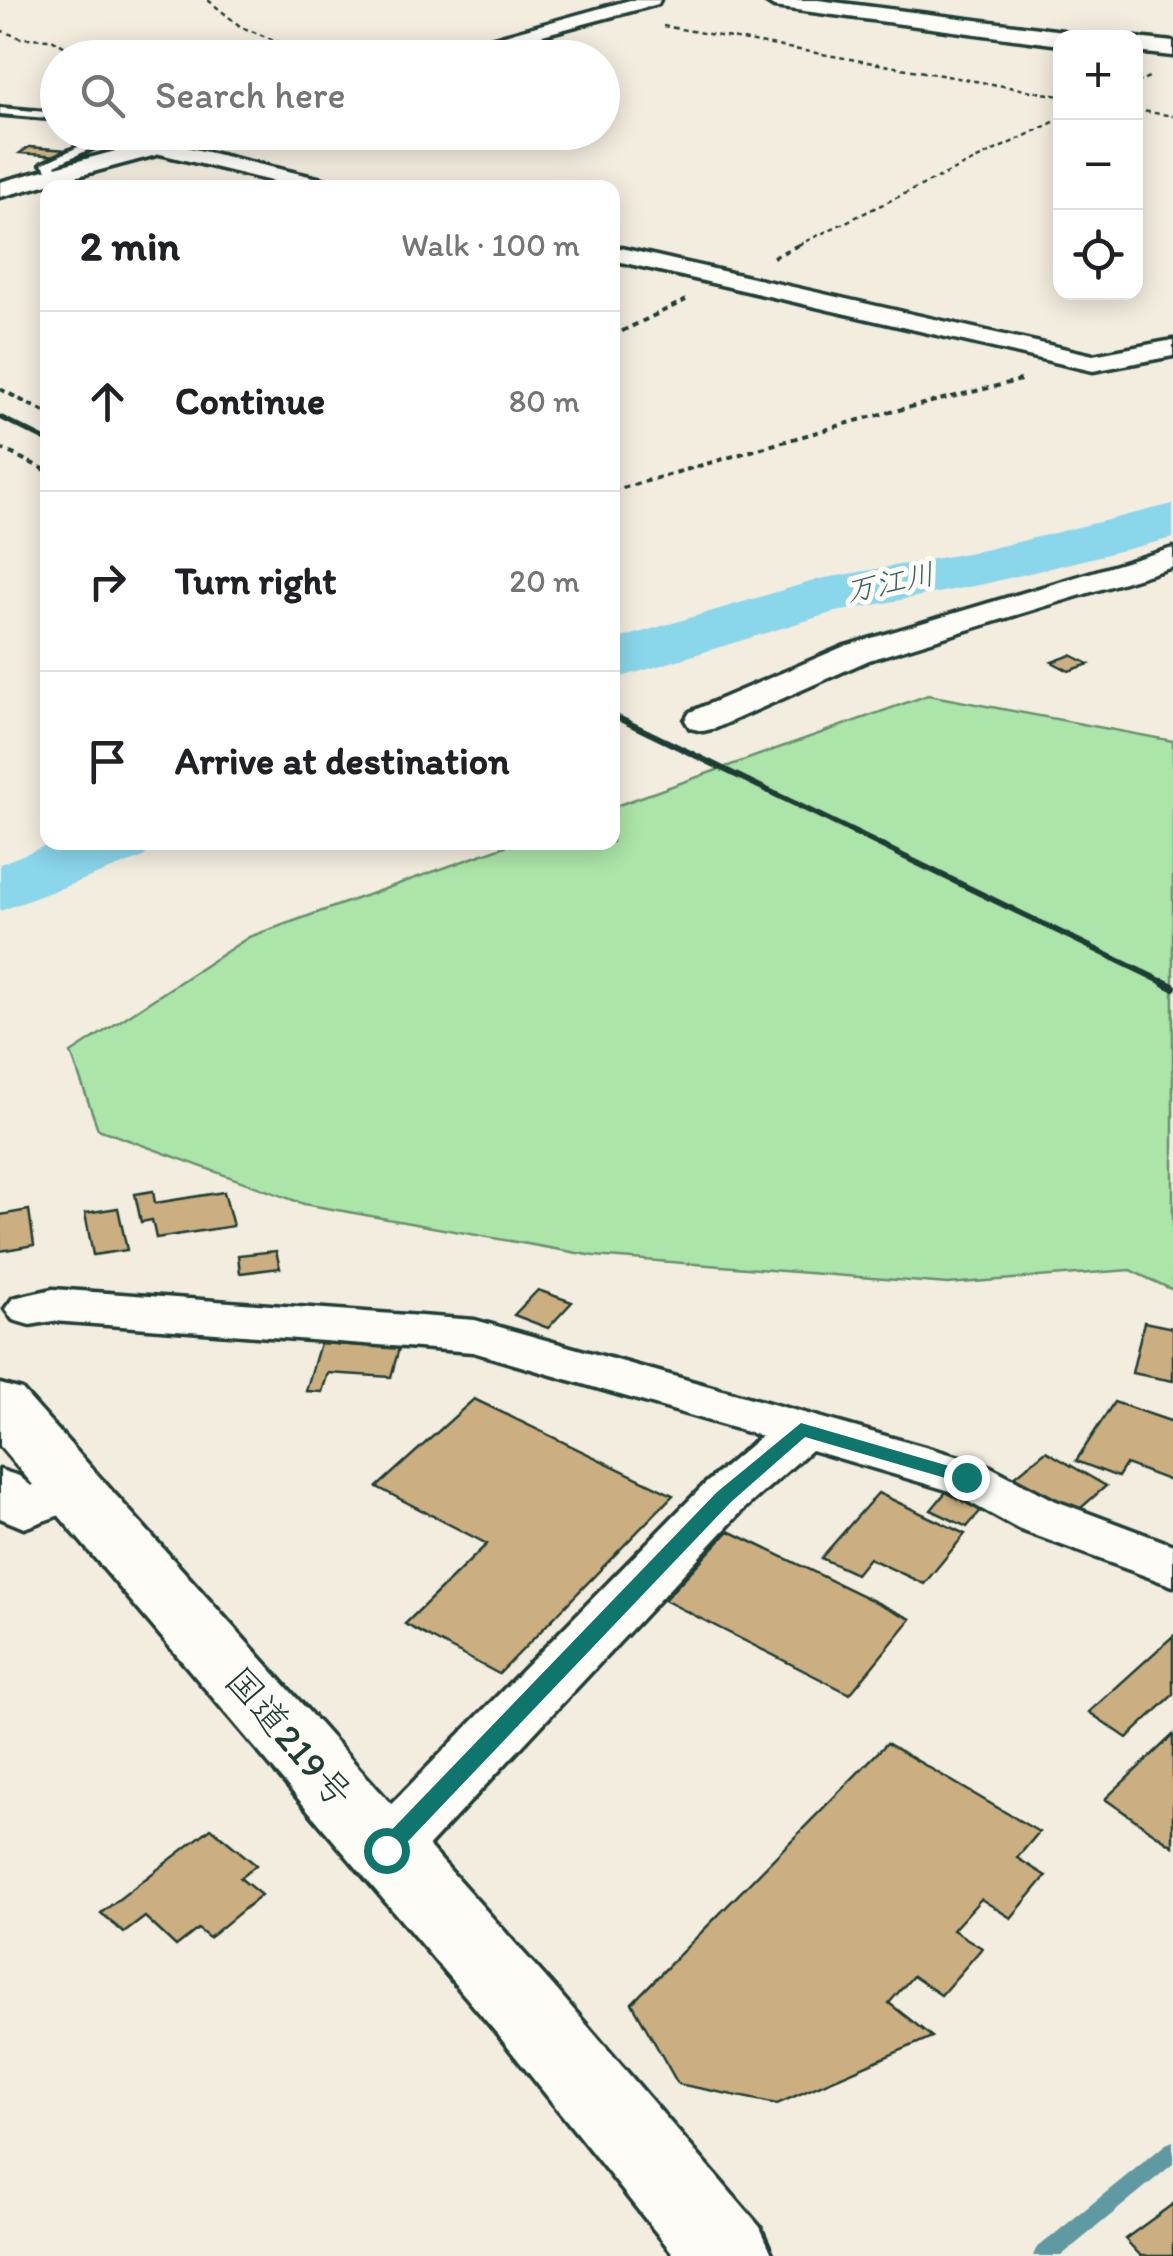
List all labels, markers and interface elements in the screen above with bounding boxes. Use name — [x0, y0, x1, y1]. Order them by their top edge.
map controls — [1053, 30, 1143, 300]
button: + — [1053, 30, 1143, 120]
search box — [40, 40, 620, 150]
icon: search — [75, 68, 130, 123]
text: Search here — [155, 72, 346, 118]
button: − — [1053, 120, 1143, 210]
button: locate — [1053, 210, 1143, 300]
text: 2 min — [80, 220, 180, 271]
text: Walk · 100 m — [401, 226, 580, 264]
icon: ahead — [80, 374, 135, 429]
text: Continue — [175, 378, 325, 424]
text: 80 m — [509, 382, 580, 420]
icon: right — [80, 554, 135, 609]
water label: 万江川 — [842, 555, 938, 609]
text: Turn right — [175, 558, 337, 604]
text: 20 m — [509, 562, 580, 600]
icon: arrive — [80, 734, 135, 789]
text: Arrive at destination — [175, 738, 510, 784]
route end — [944, 1455, 990, 1501]
street label: 国道219号 — [215, 1657, 363, 1817]
route start — [364, 1828, 410, 1874]

